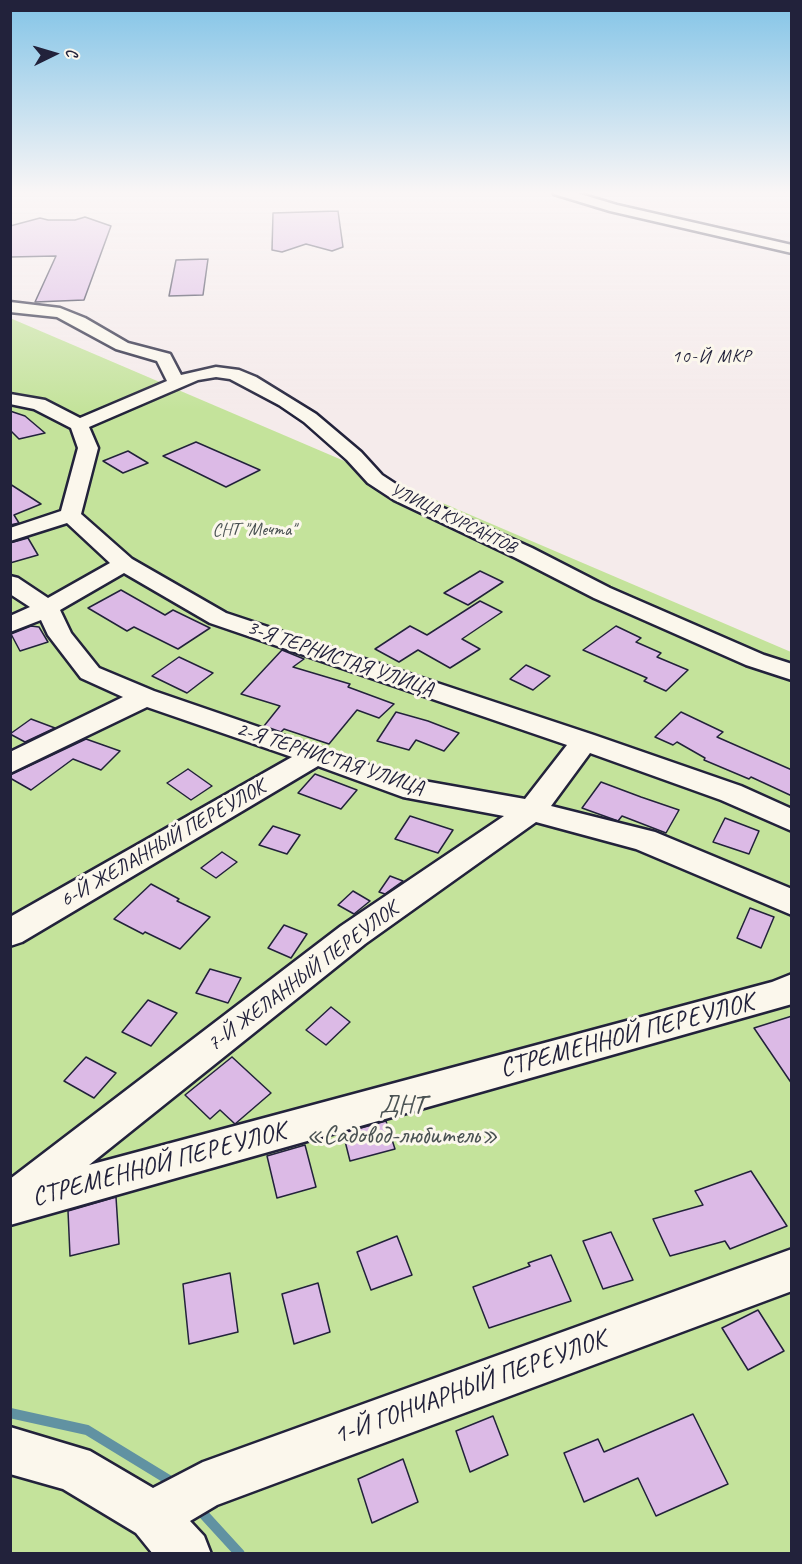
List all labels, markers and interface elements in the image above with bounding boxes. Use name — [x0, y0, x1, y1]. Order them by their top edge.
north arrow — [24, 24, 84, 84]
text: С — [62, 48, 82, 57]
district label: 10-Й МКР — [672, 346, 752, 368]
street label: УЛИЦА КУРСАНТОВ — [387, 479, 519, 559]
park label: СНТ "Мечта" — [213, 519, 295, 541]
street label: 3-Я ТЕРНИСТАЯ УЛИЦА — [243, 615, 437, 703]
street label: 2-Я ТЕРНИСТАЯ УЛИЦА — [233, 717, 427, 801]
street label: 6-Й ЖЕЛАННЫЙ ПЕРЕУЛОК — [56, 775, 270, 913]
street label: 7-Й ЖЕЛАННЫЙ ПЕРЕУЛОК — [203, 897, 403, 1057]
street label: СТРЕМЕННОЙ ПЕРЕУЛОК — [497, 987, 757, 1085]
park label: ДНТ «Садовод-любитель» — [306, 1090, 498, 1152]
street label: СТРЕМЕННОЙ ПЕРЕУЛОК — [29, 1116, 289, 1214]
street label: 1-Й ГОНЧАРНЫЙ ПЕРЕУЛОК — [330, 1324, 610, 1452]

